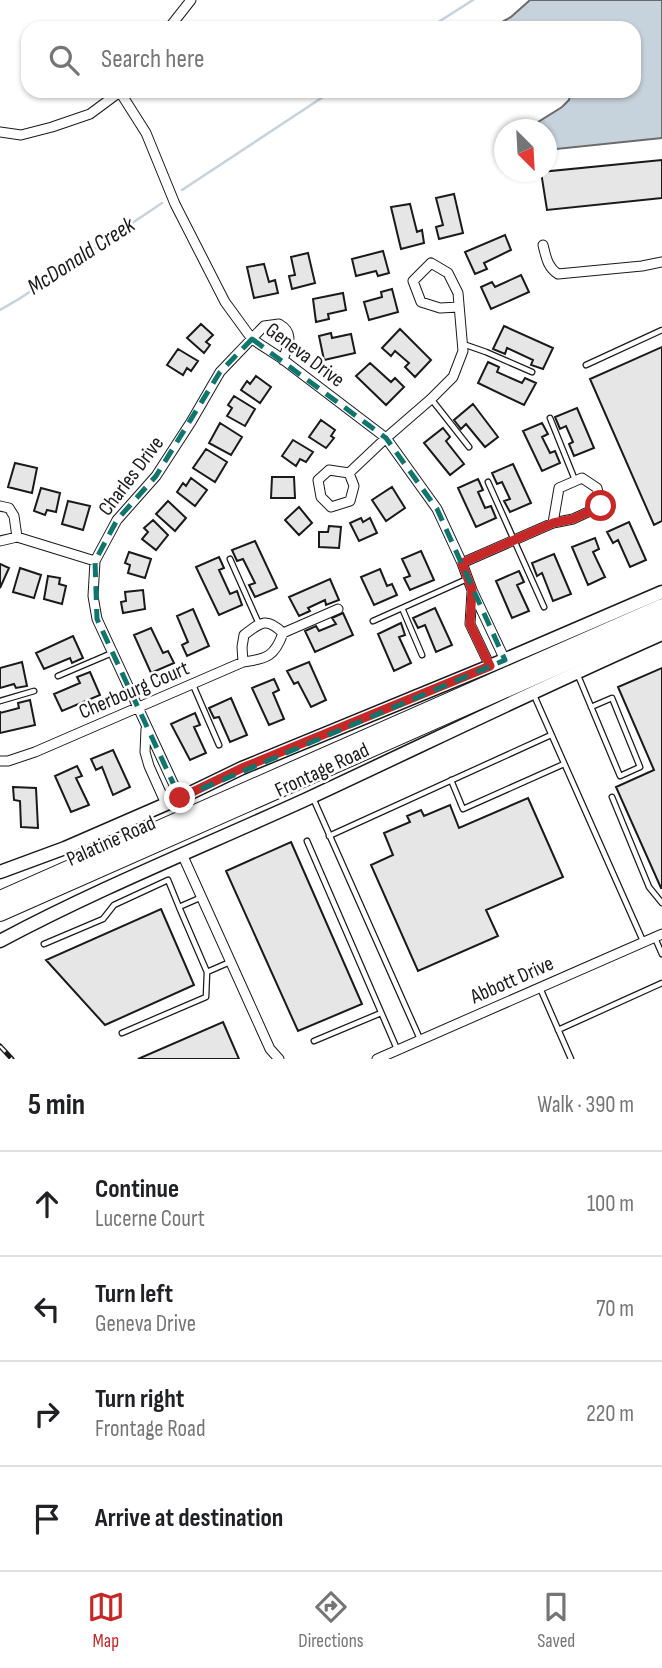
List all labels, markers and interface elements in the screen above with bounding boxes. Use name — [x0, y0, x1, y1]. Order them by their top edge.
search box — [21, 21, 641, 98]
icon: search — [45, 41, 83, 79]
text: Search here — [101, 44, 204, 75]
north arrow — [494, 119, 557, 182]
water label: McDonald Creek — [22, 210, 141, 301]
street label: Geneva Drive — [261, 317, 349, 393]
street label: Charles Drive — [93, 431, 169, 521]
route start — [585, 490, 616, 521]
street label: Cherbourg Court — [75, 656, 193, 724]
street label: Frontage Road — [271, 737, 373, 803]
route end — [164, 782, 195, 813]
street label: Palatine Road — [63, 810, 159, 872]
street label: Abbott Drive — [466, 951, 557, 1010]
text: 5 min — [28, 1087, 85, 1123]
text: Walk · 390 m — [537, 1091, 634, 1119]
text: Continue — [95, 1174, 179, 1205]
icon: ahead — [28, 1185, 66, 1223]
text: 100 m — [587, 1190, 634, 1218]
text: Lucerne Court — [95, 1205, 205, 1233]
text: Turn left — [95, 1279, 173, 1310]
icon: left — [28, 1290, 66, 1328]
text: 70 m — [596, 1295, 634, 1323]
text: Geneva Drive — [95, 1310, 196, 1338]
text: Turn right — [95, 1384, 184, 1415]
icon: right — [28, 1395, 66, 1433]
text: 220 m — [586, 1400, 634, 1428]
text: Frontage Road — [95, 1415, 206, 1443]
icon: arrive — [28, 1500, 66, 1538]
text: Arrive at destination — [95, 1503, 283, 1534]
tab: Map — [87, 1588, 125, 1653]
tab: Directions — [298, 1588, 364, 1653]
tab: Saved — [537, 1588, 575, 1653]

